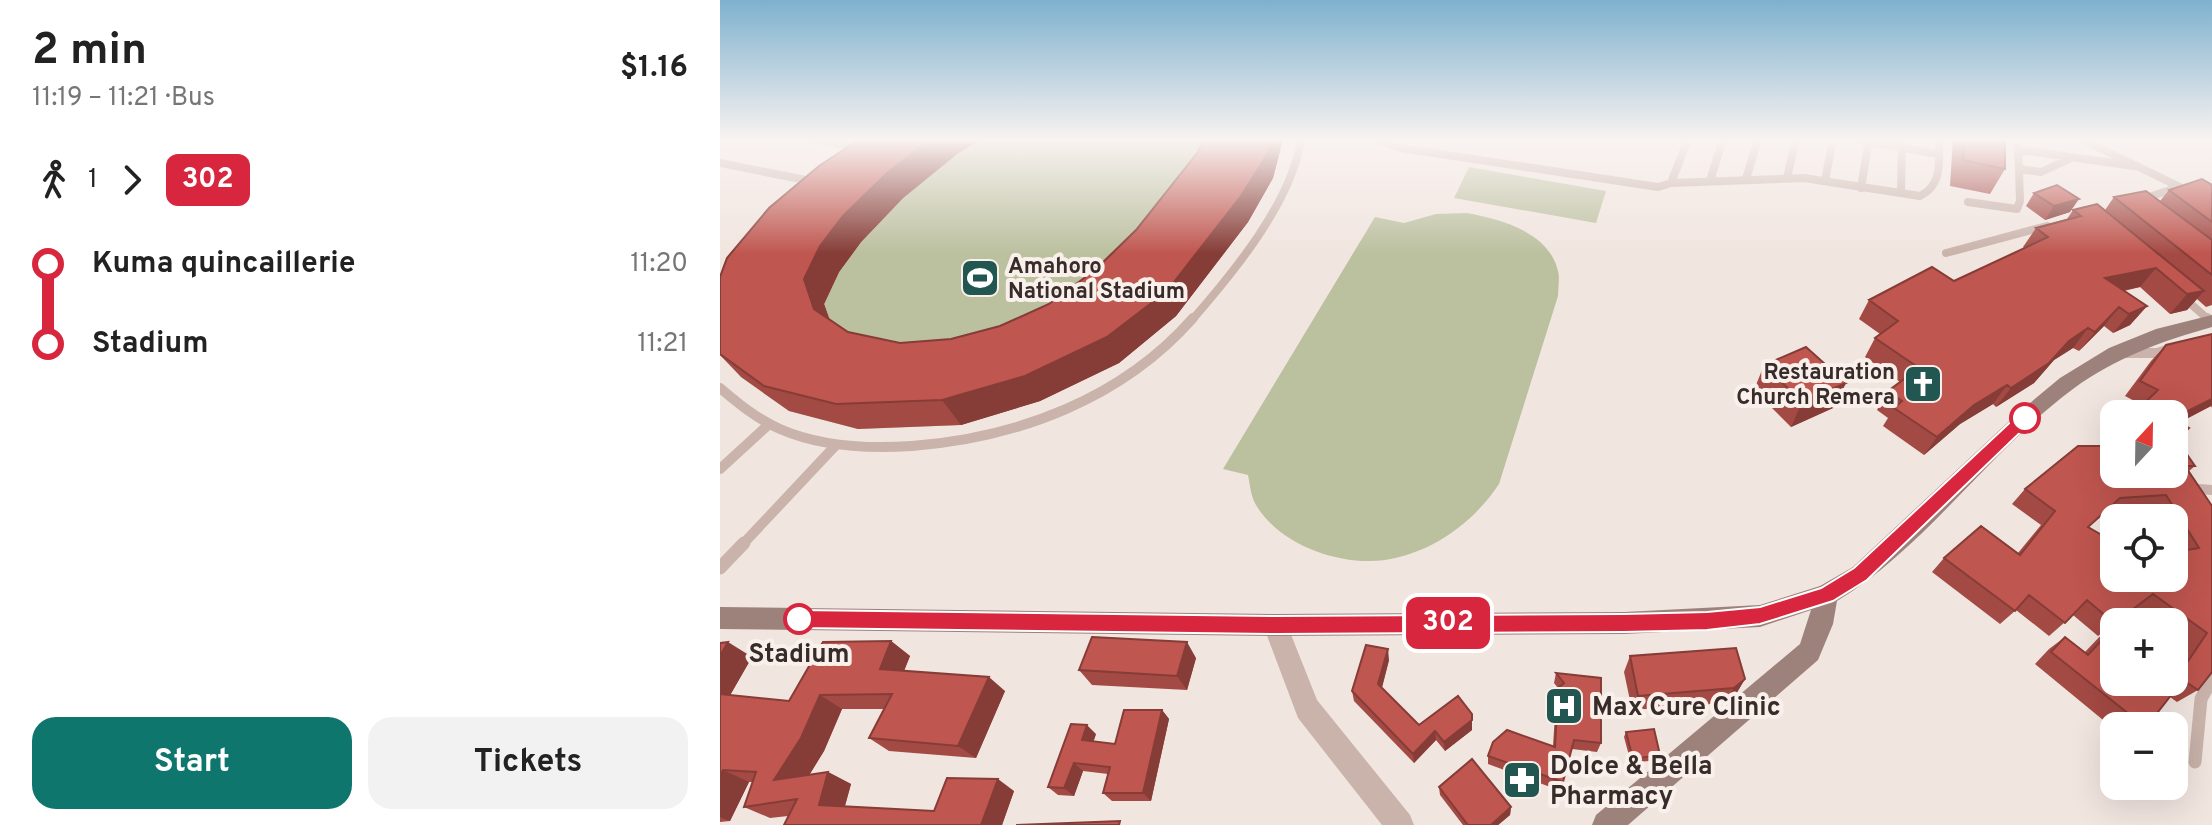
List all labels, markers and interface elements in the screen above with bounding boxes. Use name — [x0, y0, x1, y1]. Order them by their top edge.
text: 2 min — [32, 24, 147, 80]
text: $1.16 — [620, 50, 688, 87]
text: 11:19 – 11:21 · Bus — [32, 82, 215, 115]
icon: walk — [32, 158, 76, 202]
icon: forward — [110, 158, 154, 202]
text: 302 — [182, 162, 234, 198]
text: 1 — [88, 164, 98, 197]
text: Kuma quincaillerie — [92, 246, 355, 283]
text: 11:20 — [630, 248, 688, 281]
place label: Amahoro National Stadium — [1008, 254, 1185, 306]
sports icon: Amahoro National Stadium — [959, 257, 1001, 299]
text: Stadium — [92, 326, 208, 363]
text: 11:21 — [637, 328, 688, 361]
place label: Restauration Church Remera — [1736, 360, 1895, 412]
church icon: Restauration Church Remera — [1902, 363, 1944, 405]
north arrow — [2100, 400, 2188, 488]
map controls — [2100, 400, 2188, 800]
unlabelled marker — [2010, 403, 2040, 433]
button: locate — [2100, 504, 2188, 592]
line badge: 302 — [1402, 597, 1494, 649]
marker: Stadium — [784, 604, 814, 634]
text: 302 — [1422, 605, 1474, 641]
button: + — [2100, 608, 2188, 696]
place label: Stadium — [749, 639, 849, 672]
hospital icon: Max Cure Clinic — [1543, 685, 1585, 727]
place label: Max Cure Clinic — [1592, 692, 1781, 725]
button: − — [2100, 712, 2188, 800]
button: Start — [32, 717, 352, 809]
button: Tickets — [368, 717, 688, 809]
place label: Dolce & Bella Pharmacy — [1550, 751, 1713, 814]
pharmacy icon: Dolce & Bella Pharmacy — [1501, 759, 1543, 801]

